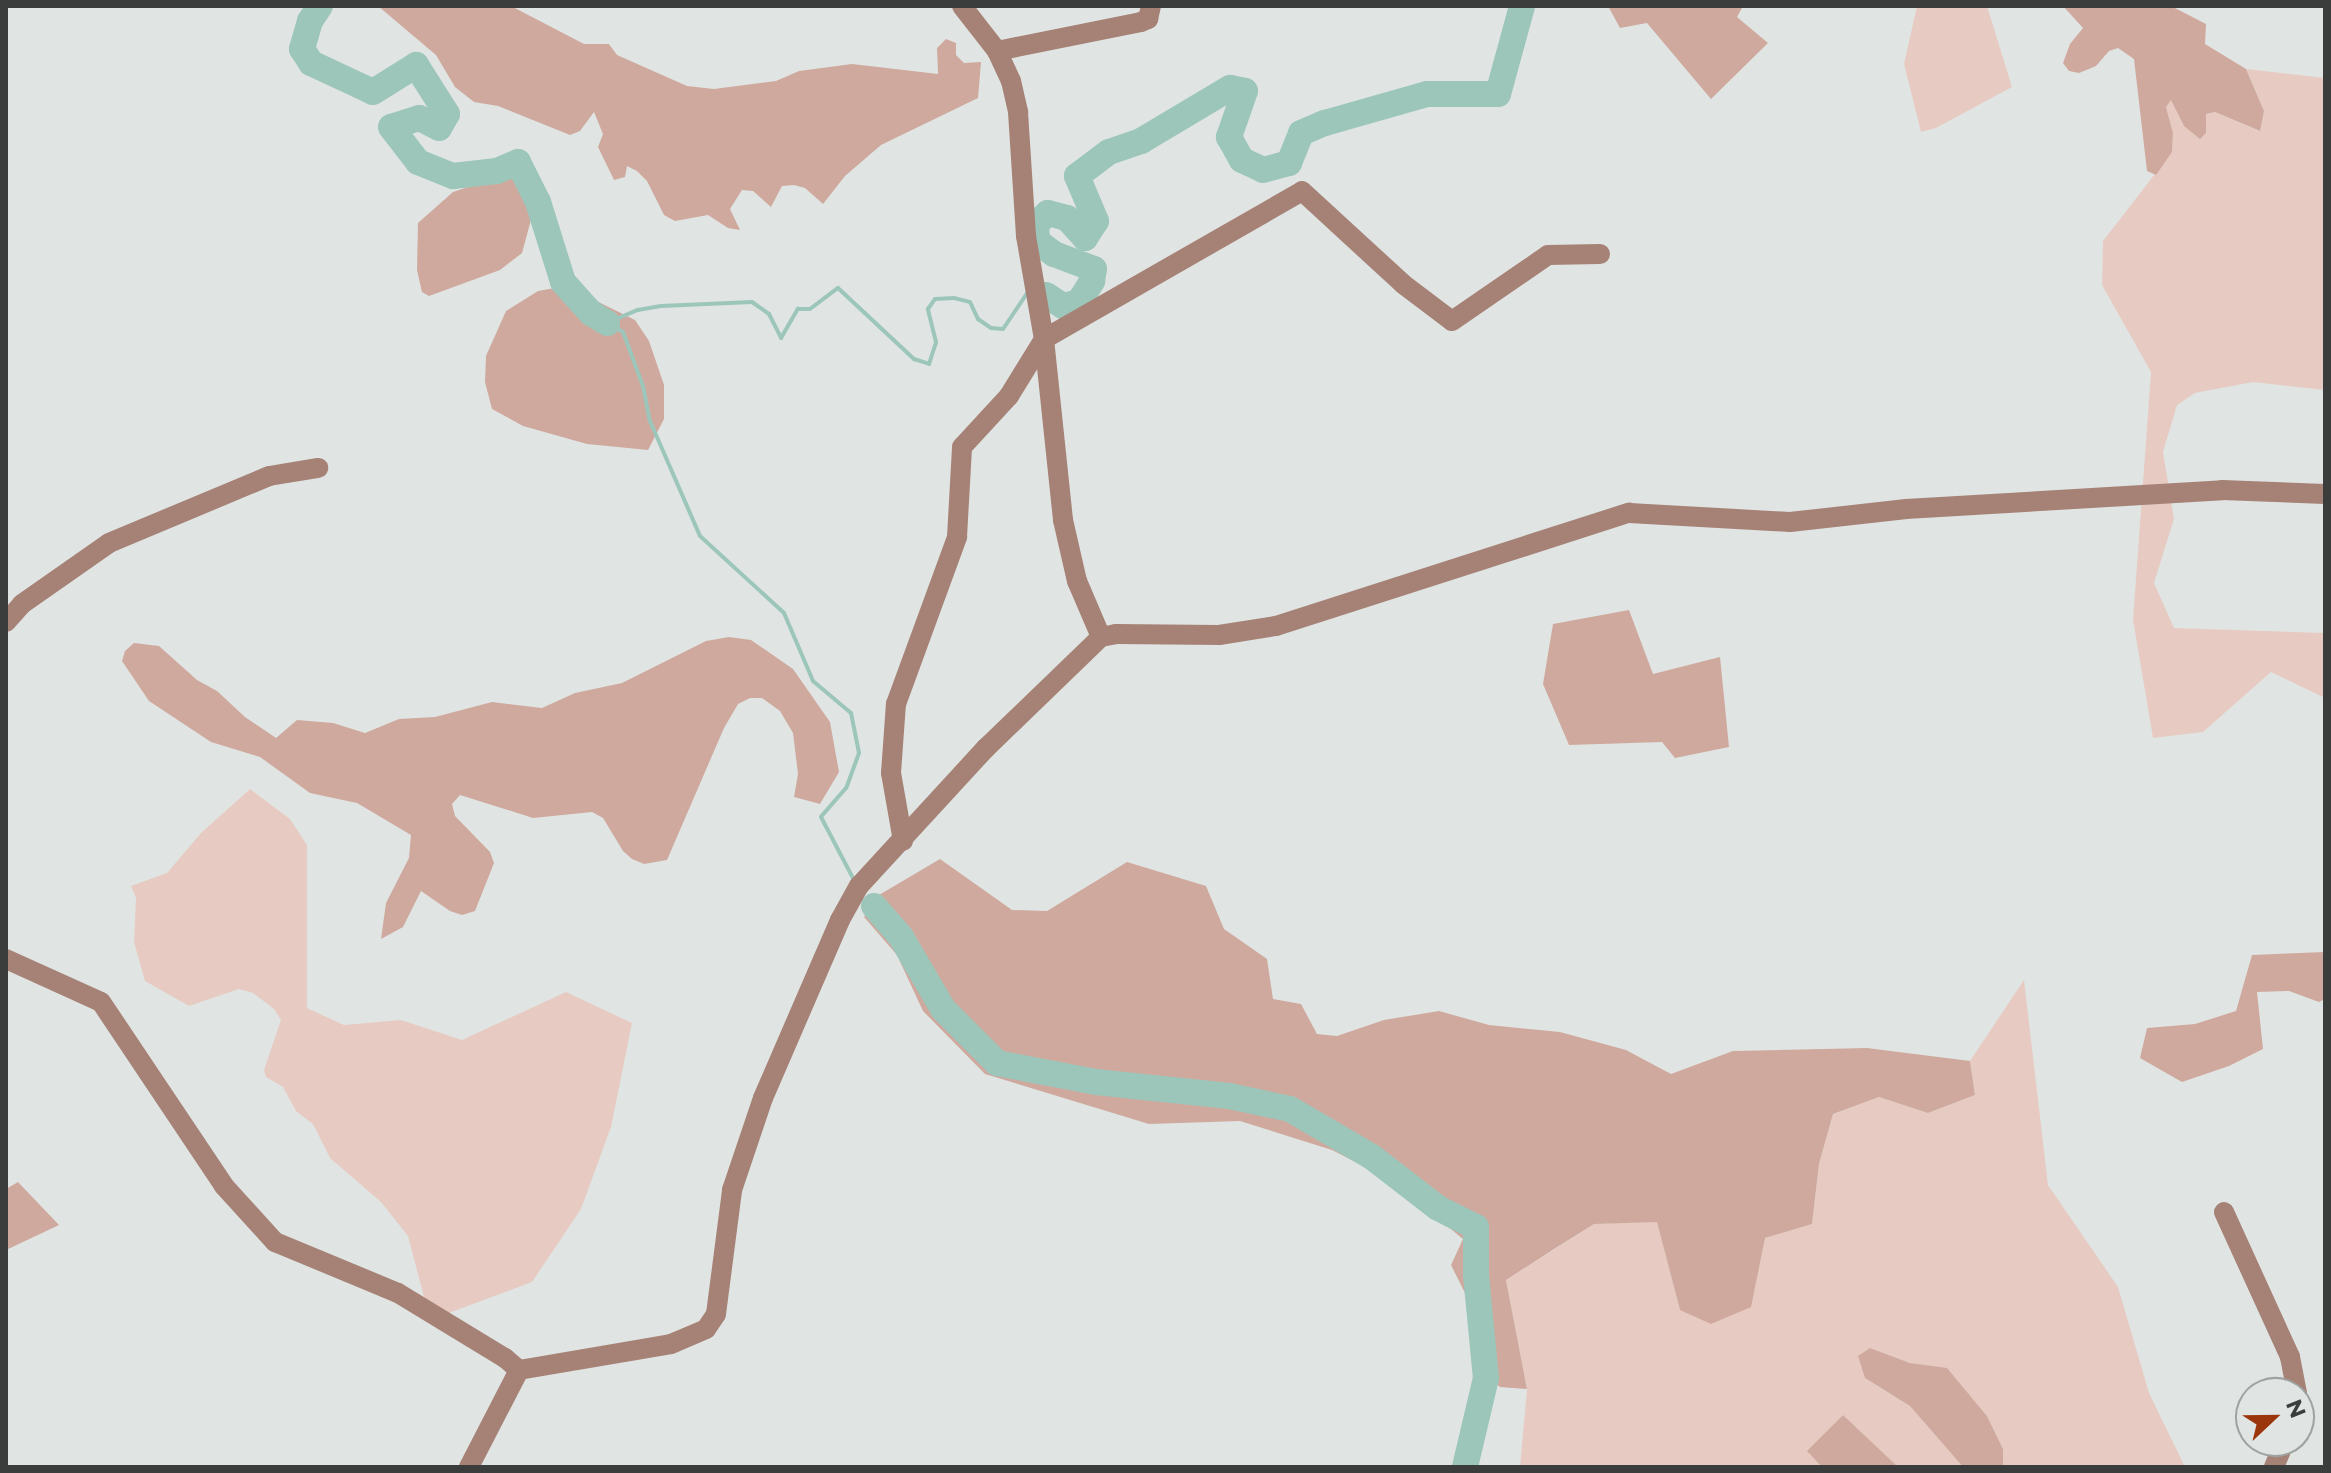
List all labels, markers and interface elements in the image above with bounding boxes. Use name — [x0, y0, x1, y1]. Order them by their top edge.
north arrow — [2235, 1377, 2315, 1457]
text: N — [2280, 1395, 2312, 1422]

